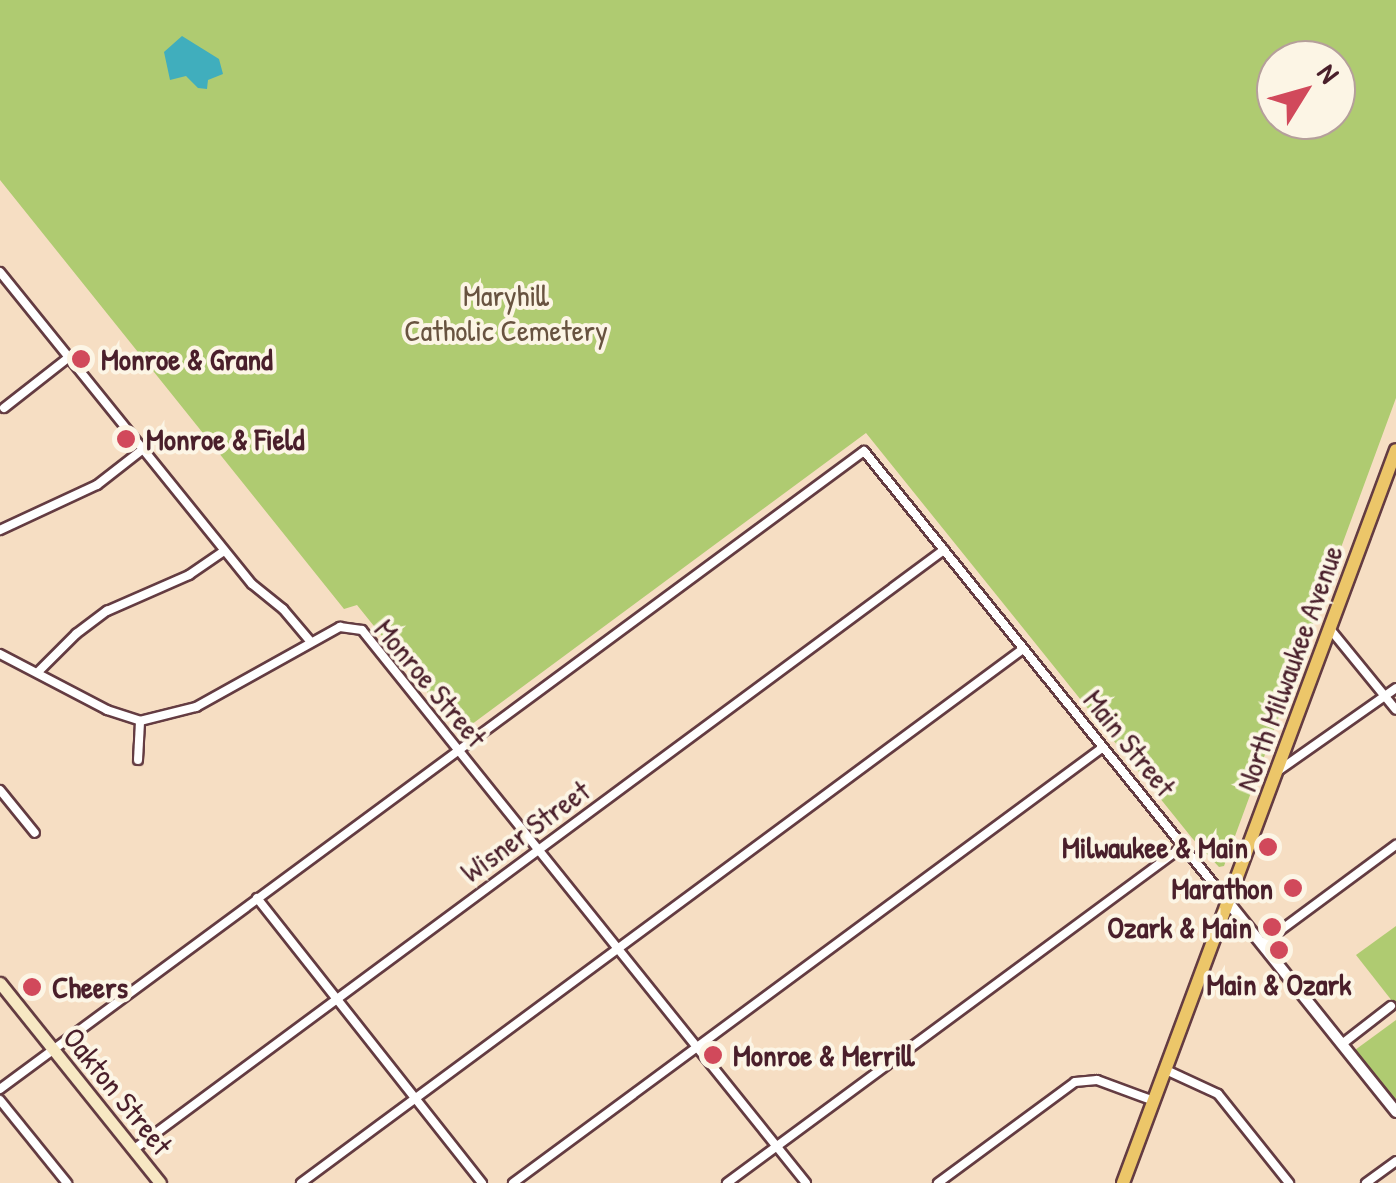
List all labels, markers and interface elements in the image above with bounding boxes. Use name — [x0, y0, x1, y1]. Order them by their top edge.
north arrow — [1256, 40, 1356, 140]
text: N — [1309, 56, 1348, 91]
park label: Maryhill Catholic Cemetery — [404, 277, 608, 348]
place label: Monroe & Grand — [101, 341, 273, 377]
marker: Monroe & Grand — [70, 348, 92, 370]
place label: Monroe & Field — [146, 421, 304, 457]
marker: Monroe & Field — [115, 428, 137, 450]
street label: North Milwaukee Avenue — [1228, 540, 1350, 796]
street label: Monroe Street — [367, 612, 495, 754]
street label: Main Street — [1076, 682, 1184, 804]
street label: Wisner Street — [454, 772, 596, 890]
place label: Milwaukee & Main — [1062, 829, 1248, 865]
marker: Milwaukee & Main — [1257, 836, 1279, 858]
place label: Marathon — [1172, 870, 1273, 906]
marker: Marathon — [1282, 877, 1304, 899]
place label: Ozark & Main — [1107, 909, 1252, 945]
marker: Ozark & Main — [1261, 916, 1283, 938]
marker: Main & Ozark — [1268, 939, 1290, 961]
place label: Main & Ozark — [1207, 966, 1351, 1002]
place label: Cheers — [52, 969, 128, 1005]
marker: Cheers — [21, 976, 43, 998]
street label: Oakton Street — [56, 1020, 180, 1162]
place label: Monroe & Merrill — [733, 1037, 914, 1073]
marker: Monroe & Merrill — [702, 1044, 724, 1066]

